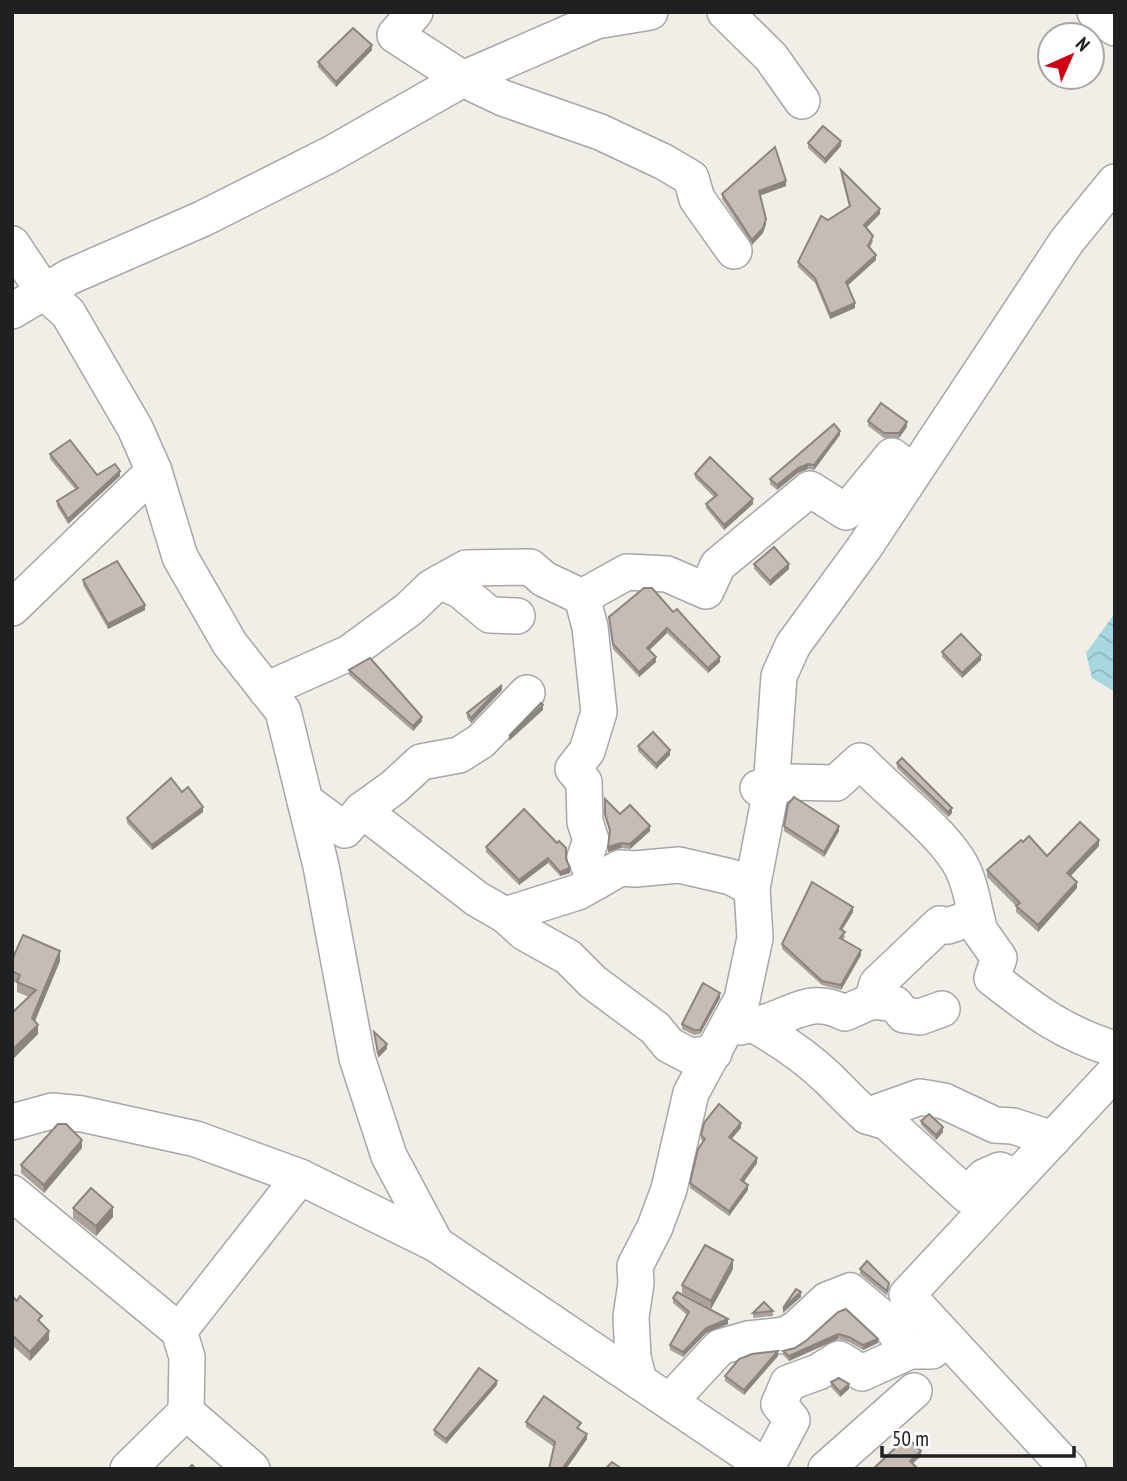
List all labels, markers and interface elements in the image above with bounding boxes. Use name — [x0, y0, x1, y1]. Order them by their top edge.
north arrow — [1036, 21, 1106, 91]
text: N — [1071, 32, 1095, 56]
scale bar — [882, 1414, 1074, 1458]
text: 50 m — [892, 1425, 929, 1452]

